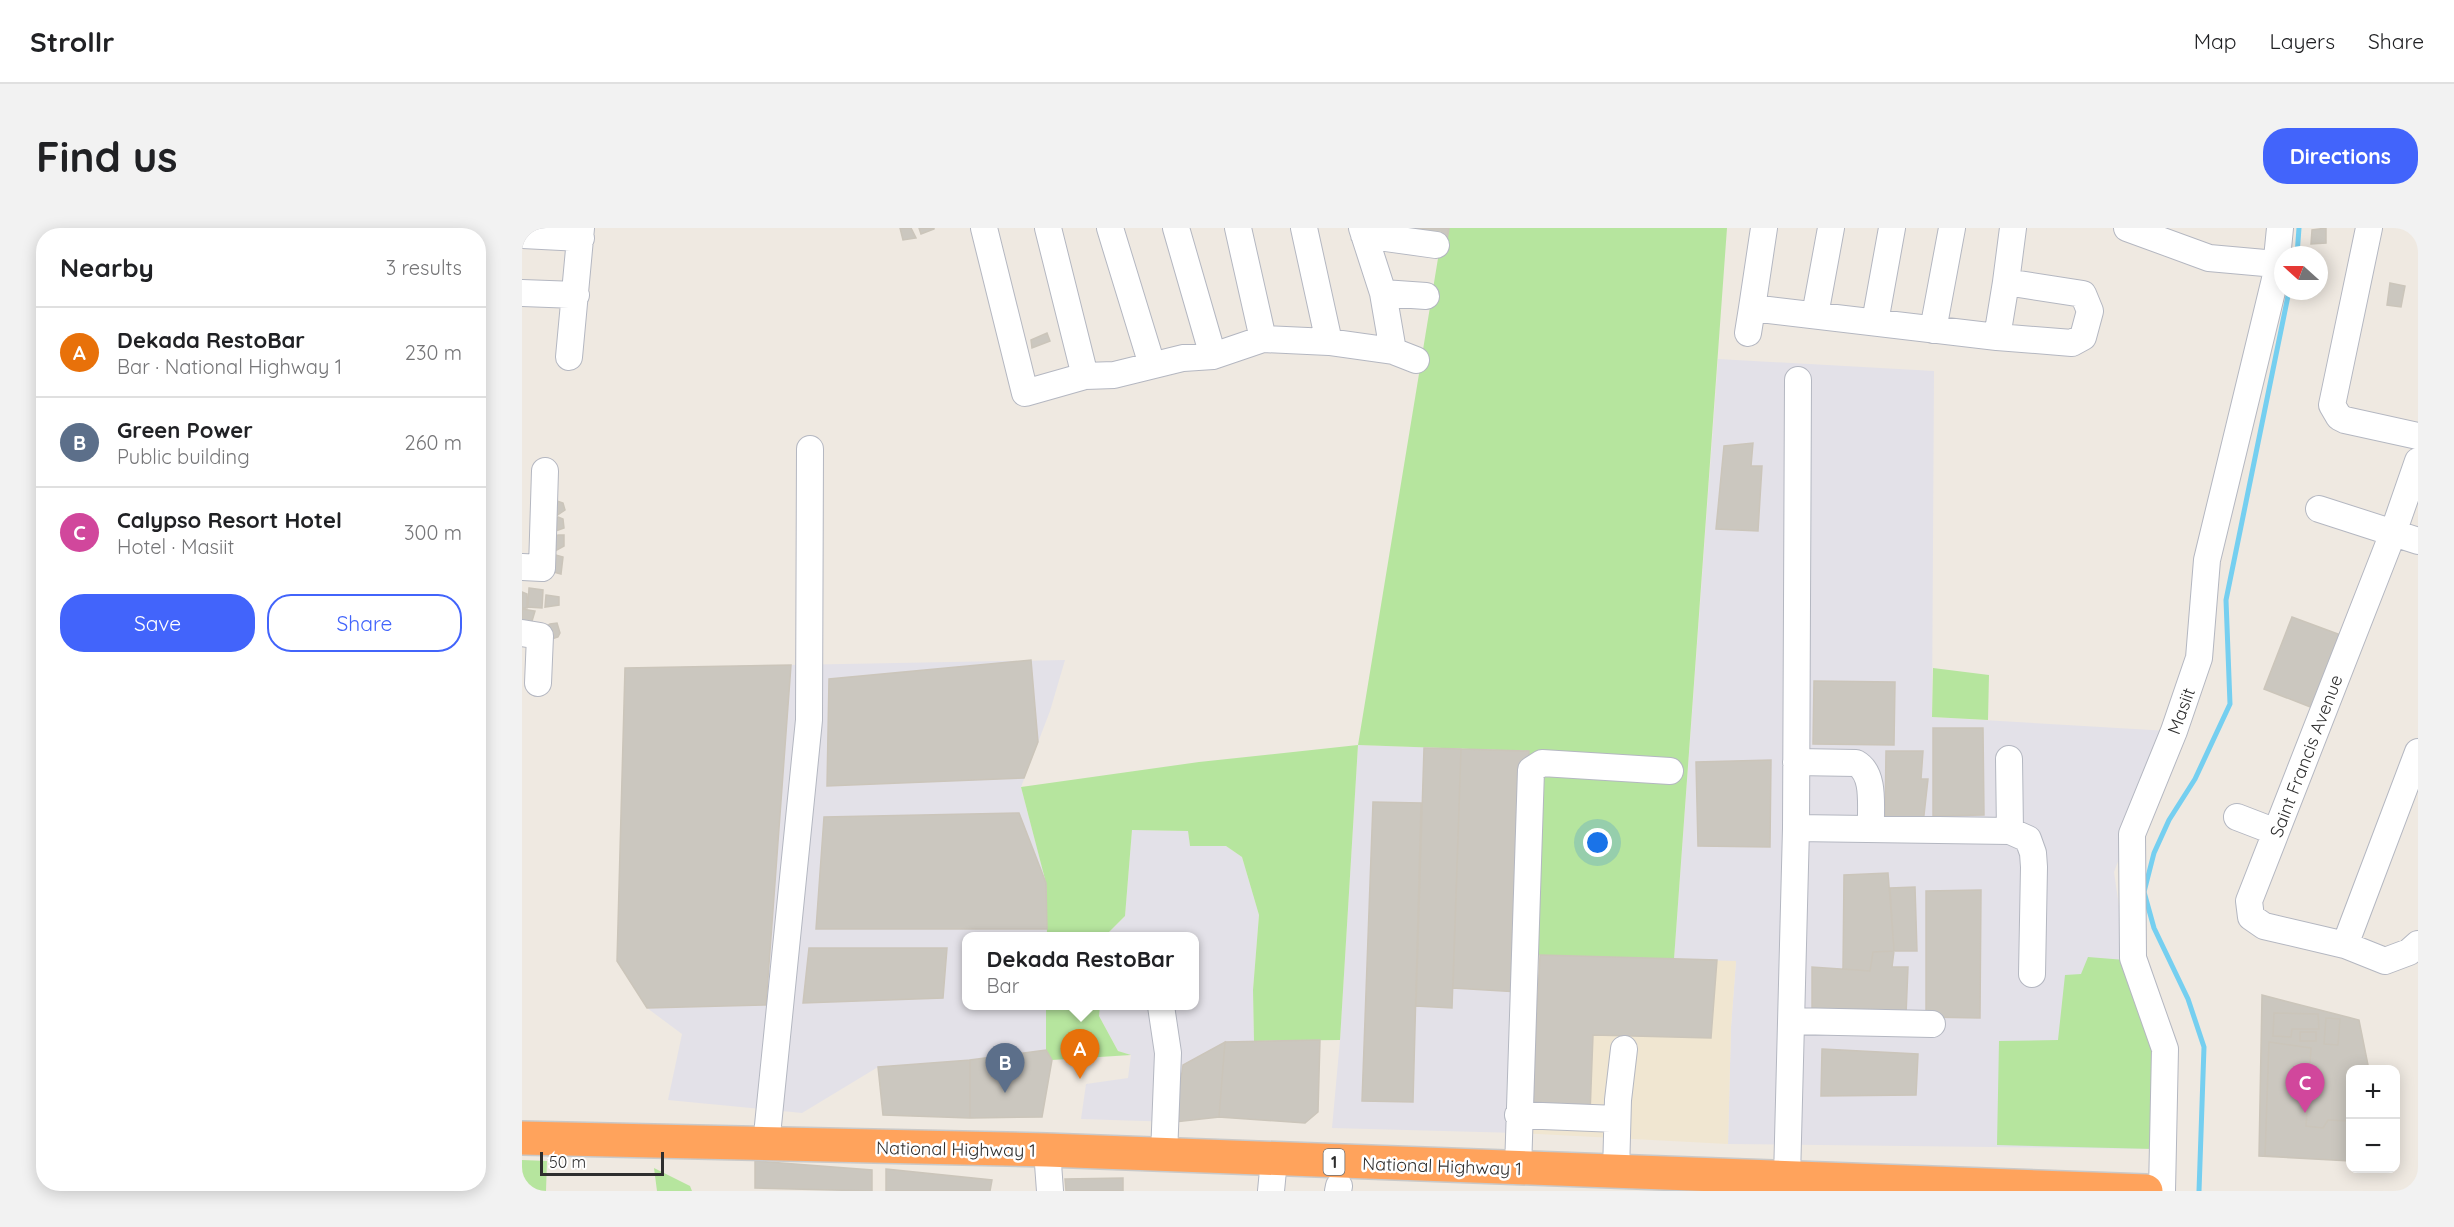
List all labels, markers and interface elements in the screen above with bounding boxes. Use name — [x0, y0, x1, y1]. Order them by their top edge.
text: Strollr — [30, 24, 114, 59]
text: Map — [2194, 28, 2237, 54]
text: Layers — [2270, 28, 2335, 54]
text: Share — [2368, 28, 2424, 54]
button: Directions — [2263, 128, 2418, 184]
text: Find us — [36, 130, 178, 183]
north arrow — [2274, 246, 2328, 300]
text: Nearby — [60, 251, 154, 284]
text: 3 results — [386, 255, 462, 280]
text: Dekada RestoBar — [117, 326, 305, 354]
text: A — [73, 340, 86, 365]
text: 230 m — [405, 340, 462, 365]
text: Bar · National Highway 1 — [117, 354, 342, 379]
text: Green Power — [117, 416, 253, 444]
text: B — [73, 430, 86, 455]
text: 260 m — [405, 430, 462, 455]
text: Public building — [117, 444, 250, 469]
text: Calypso Resort Hotel — [117, 506, 342, 534]
text: C — [73, 520, 86, 545]
text: 300 m — [404, 520, 462, 545]
text: Hotel · Masiit — [117, 534, 234, 559]
button: Save — [60, 594, 255, 652]
button: Share — [267, 594, 462, 652]
street label: Saint Francis Avenue — [2264, 671, 2348, 841]
street label: Masiit — [2162, 684, 2200, 738]
your location — [1583, 828, 1612, 857]
popup — [962, 932, 1199, 1010]
text: Dekada RestoBar — [987, 945, 1174, 973]
text: Bar — [987, 973, 1019, 998]
pin: A — [1060, 1030, 1100, 1079]
pin: B — [986, 1044, 1024, 1093]
pin: C — [2286, 1064, 2324, 1113]
map controls — [2346, 1065, 2400, 1173]
button: + — [2346, 1065, 2400, 1119]
button: − — [2346, 1119, 2400, 1173]
street label: National Highway 1 — [876, 1136, 1036, 1162]
scale bar — [540, 1149, 664, 1176]
road number: 1 — [1324, 1149, 1344, 1175]
text: 50 m — [549, 1152, 586, 1172]
street label: National Highway 1 — [1362, 1152, 1522, 1180]

